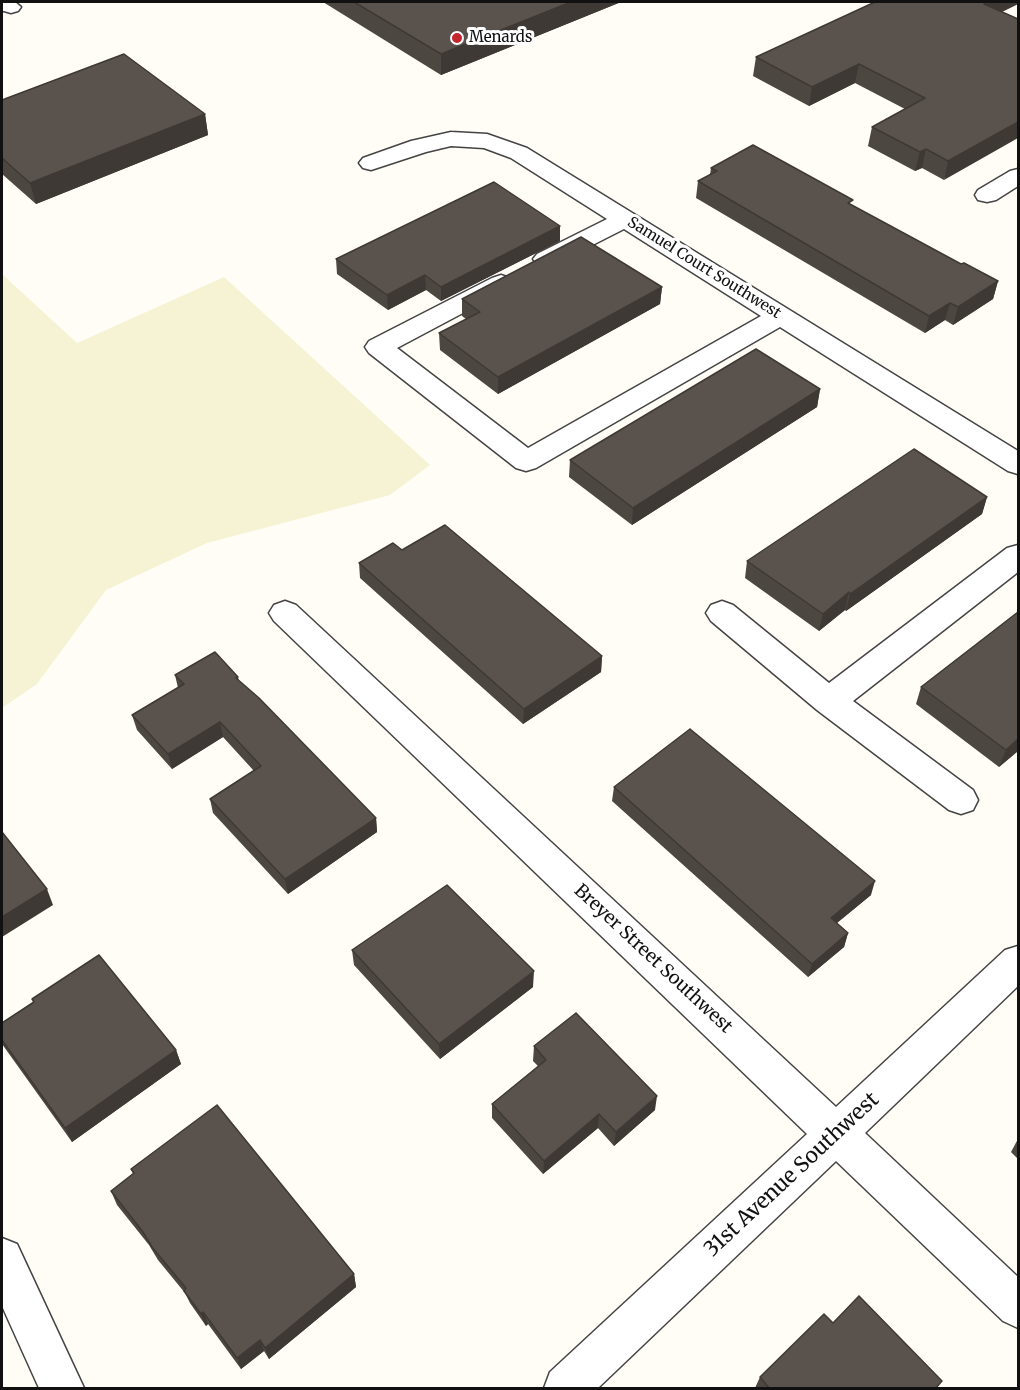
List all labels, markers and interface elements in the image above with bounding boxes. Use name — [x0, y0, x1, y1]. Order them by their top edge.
place label: Menards — [469, 29, 532, 47]
marker: Menards — [450, 31, 464, 45]
street label: Samuel Court Southwest — [624, 213, 784, 323]
street label: Breyer Street Southwest — [569, 880, 737, 1038]
street label: 31st Avenue Southwest — [700, 1088, 884, 1262]

